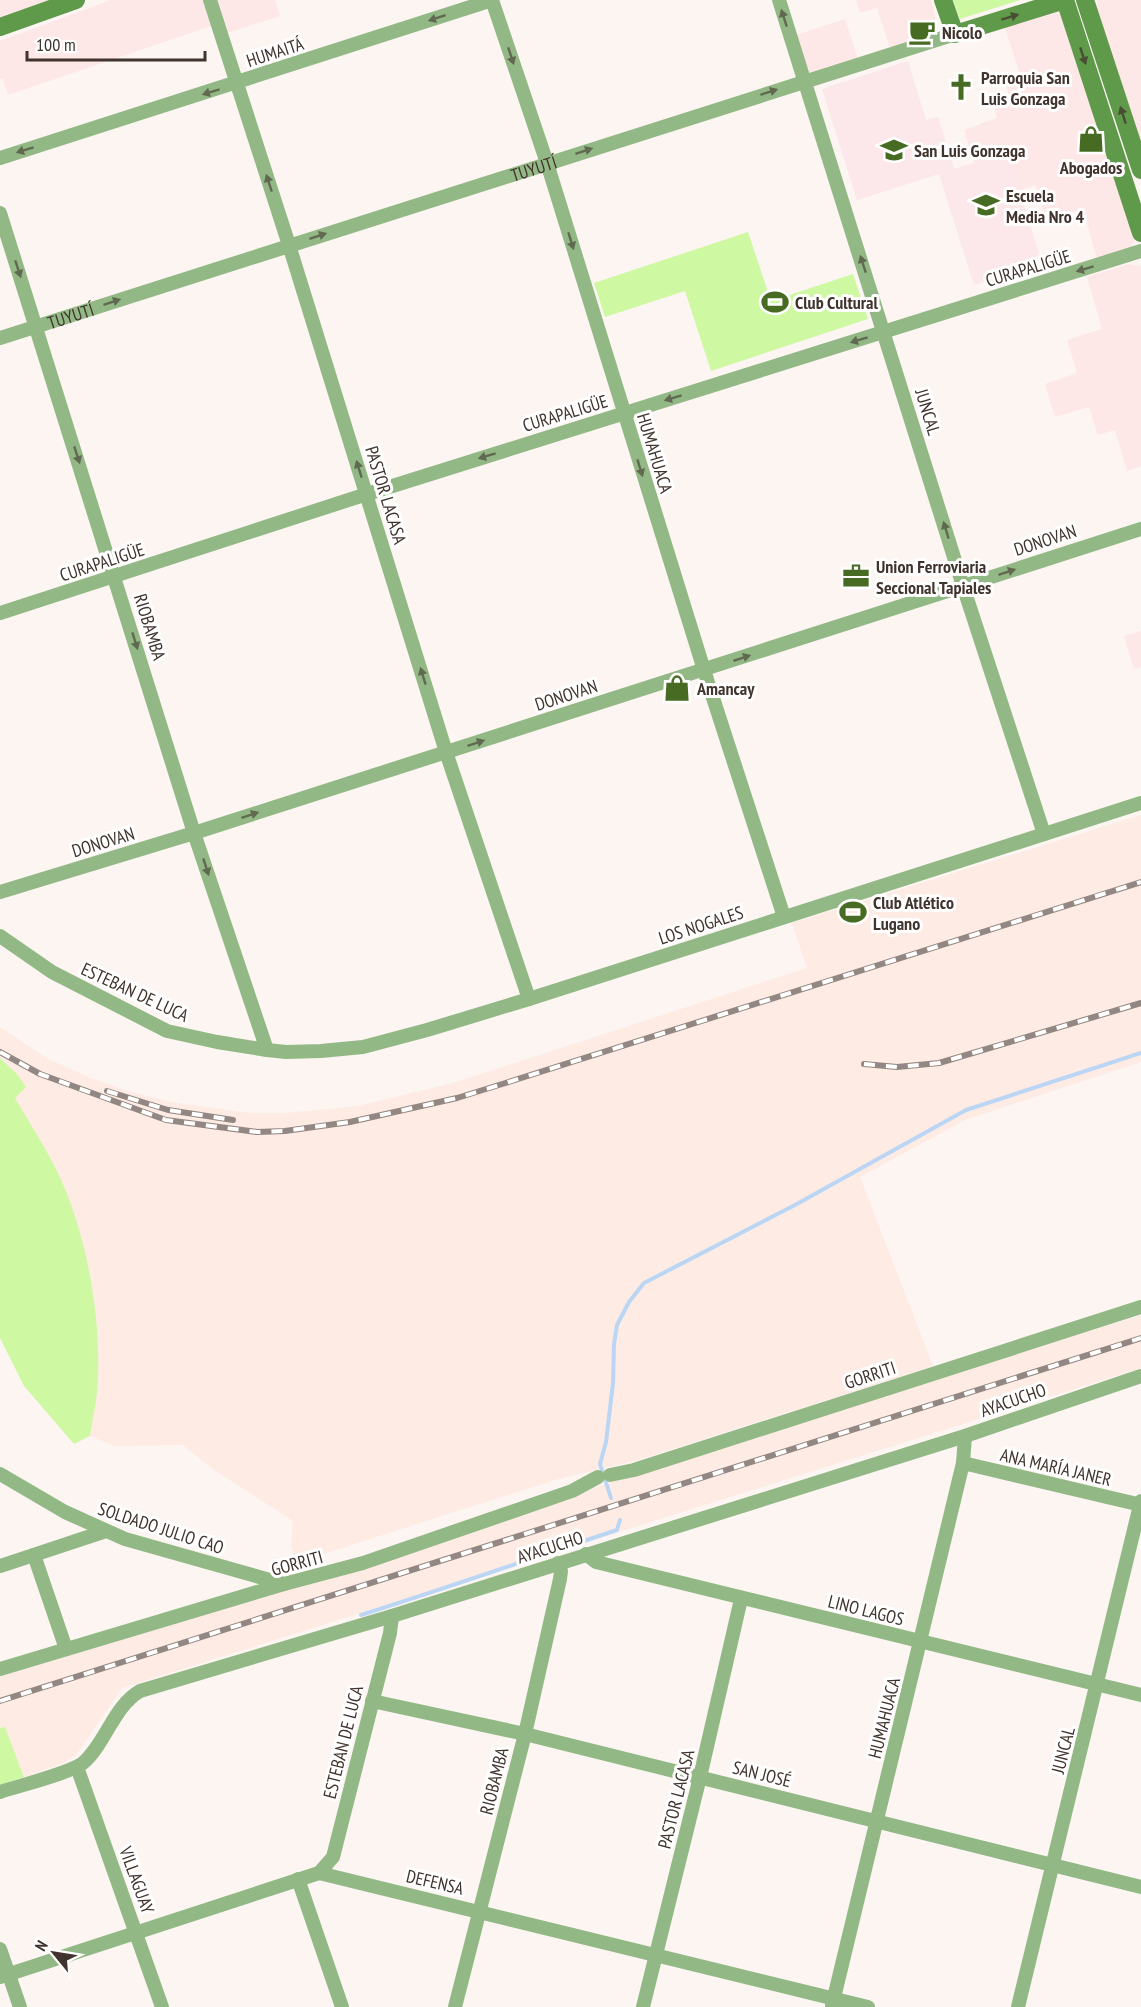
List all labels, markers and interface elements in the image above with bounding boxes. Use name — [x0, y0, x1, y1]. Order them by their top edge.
one-way arrow — [779, 9, 788, 27]
one-way arrow — [1001, 12, 1019, 21]
one-way arrow — [428, 14, 446, 23]
cafe icon: Nicolo — [907, 17, 937, 47]
place label: Nicolo — [942, 21, 982, 44]
scale bar — [27, 24, 206, 62]
street label: HUMAITÁ — [243, 32, 307, 72]
text: 100 m — [36, 33, 76, 56]
one-way arrow — [507, 47, 516, 65]
one-way arrow — [1079, 47, 1089, 65]
place label: Parroquia San Luis Gonzaga — [981, 66, 1070, 110]
church icon: Parroquia San Luis Gonzaga — [946, 72, 976, 102]
one-way arrow — [202, 87, 220, 97]
one-way arrow — [760, 87, 778, 96]
one-way arrow — [1117, 106, 1127, 124]
shop icon: Abogados — [1076, 124, 1106, 154]
school or university icon: San Luis Gonzaga — [879, 135, 909, 165]
place label: San Luis Gonzaga — [914, 139, 1025, 162]
one-way arrow — [16, 146, 34, 155]
one-way arrow — [575, 146, 593, 156]
street label: TUYUTÍ — [508, 150, 560, 186]
place label: Abogados — [1059, 156, 1122, 179]
one-way arrow — [264, 174, 273, 192]
place label: Escuela Media Nro 4 — [1006, 184, 1085, 228]
school or university icon: Escuela Media Nro 4 — [971, 190, 1001, 220]
one-way arrow — [309, 230, 327, 240]
one-way arrow — [566, 232, 576, 250]
street label: CURAPALIGÜE — [983, 244, 1073, 292]
one-way arrow — [857, 255, 867, 273]
one-way arrow — [14, 260, 23, 278]
one-way arrow — [1076, 265, 1094, 274]
sports icon: Club Cultural — [760, 287, 790, 317]
place label: Club Cultural — [795, 291, 879, 314]
one-way arrow — [103, 296, 121, 306]
street label: TUYUTÍ — [44, 297, 97, 334]
one-way arrow — [850, 336, 868, 345]
street label: JUNCAL — [910, 385, 946, 438]
street label: CURAPALIGÜE — [520, 389, 610, 437]
one-way arrow — [664, 394, 682, 403]
street label: HUMAHUACA — [632, 410, 678, 496]
street label: PASTOR LACASA — [360, 443, 412, 547]
one-way arrow — [73, 446, 82, 464]
one-way arrow — [478, 452, 496, 462]
one-way arrow — [636, 459, 646, 477]
one-way arrow — [354, 460, 364, 478]
street label: DONOVAN — [1011, 519, 1079, 561]
one-way arrow — [941, 521, 950, 539]
street label: CURAPALIGÜE — [57, 538, 147, 586]
place label: Union Ferroviaria Seccional Tapiales — [876, 555, 991, 599]
office icon: Union Ferroviaria Seccional Tapiales — [841, 561, 871, 591]
one-way arrow — [998, 566, 1016, 576]
street label: RIOBAMBA — [129, 591, 171, 663]
one-way arrow — [131, 632, 140, 650]
one-way arrow — [733, 653, 751, 662]
one-way arrow — [418, 667, 427, 685]
shop icon: Amancay — [662, 673, 692, 703]
street label: DONOVAN — [532, 674, 600, 716]
place label: Amancay — [696, 677, 755, 700]
one-way arrow — [467, 737, 485, 747]
one-way arrow — [241, 810, 259, 819]
street label: DONOVAN — [69, 822, 137, 862]
one-way arrow — [202, 858, 211, 876]
place label: Club Atlético Lugano — [873, 891, 954, 935]
sports icon: Club Atlético Lugano — [838, 897, 868, 927]
street label: LOS NOGALES — [656, 900, 747, 949]
street label: ESTEBAN DE LUCA — [78, 957, 193, 1027]
street label: GORRITI — [842, 1356, 898, 1394]
street label: AYACUCHO — [977, 1378, 1049, 1422]
street label: ANA MARÍA JANER — [998, 1443, 1114, 1491]
street label: SOLDADO JULIO CAO — [95, 1497, 227, 1559]
street label: AYACUCHO — [514, 1525, 586, 1568]
street label: GORRITI — [269, 1545, 325, 1581]
street label: LINO LAGOS — [826, 1590, 907, 1631]
street label: HUMAHUACA — [863, 1675, 905, 1761]
street label: ESTEBAN DE LUCA — [318, 1683, 368, 1801]
street label: JUNCAL — [1046, 1724, 1080, 1777]
street label: RIOBAMBA — [475, 1745, 514, 1817]
street label: PASTOR LACASA — [653, 1747, 700, 1851]
street label: SAN JOSÉ — [730, 1756, 794, 1792]
street label: VILLAGUAY — [114, 1842, 160, 1917]
street label: DEFENSA — [404, 1864, 466, 1900]
north arrow — [24, 1923, 84, 1983]
text: N — [30, 1937, 52, 1954]

